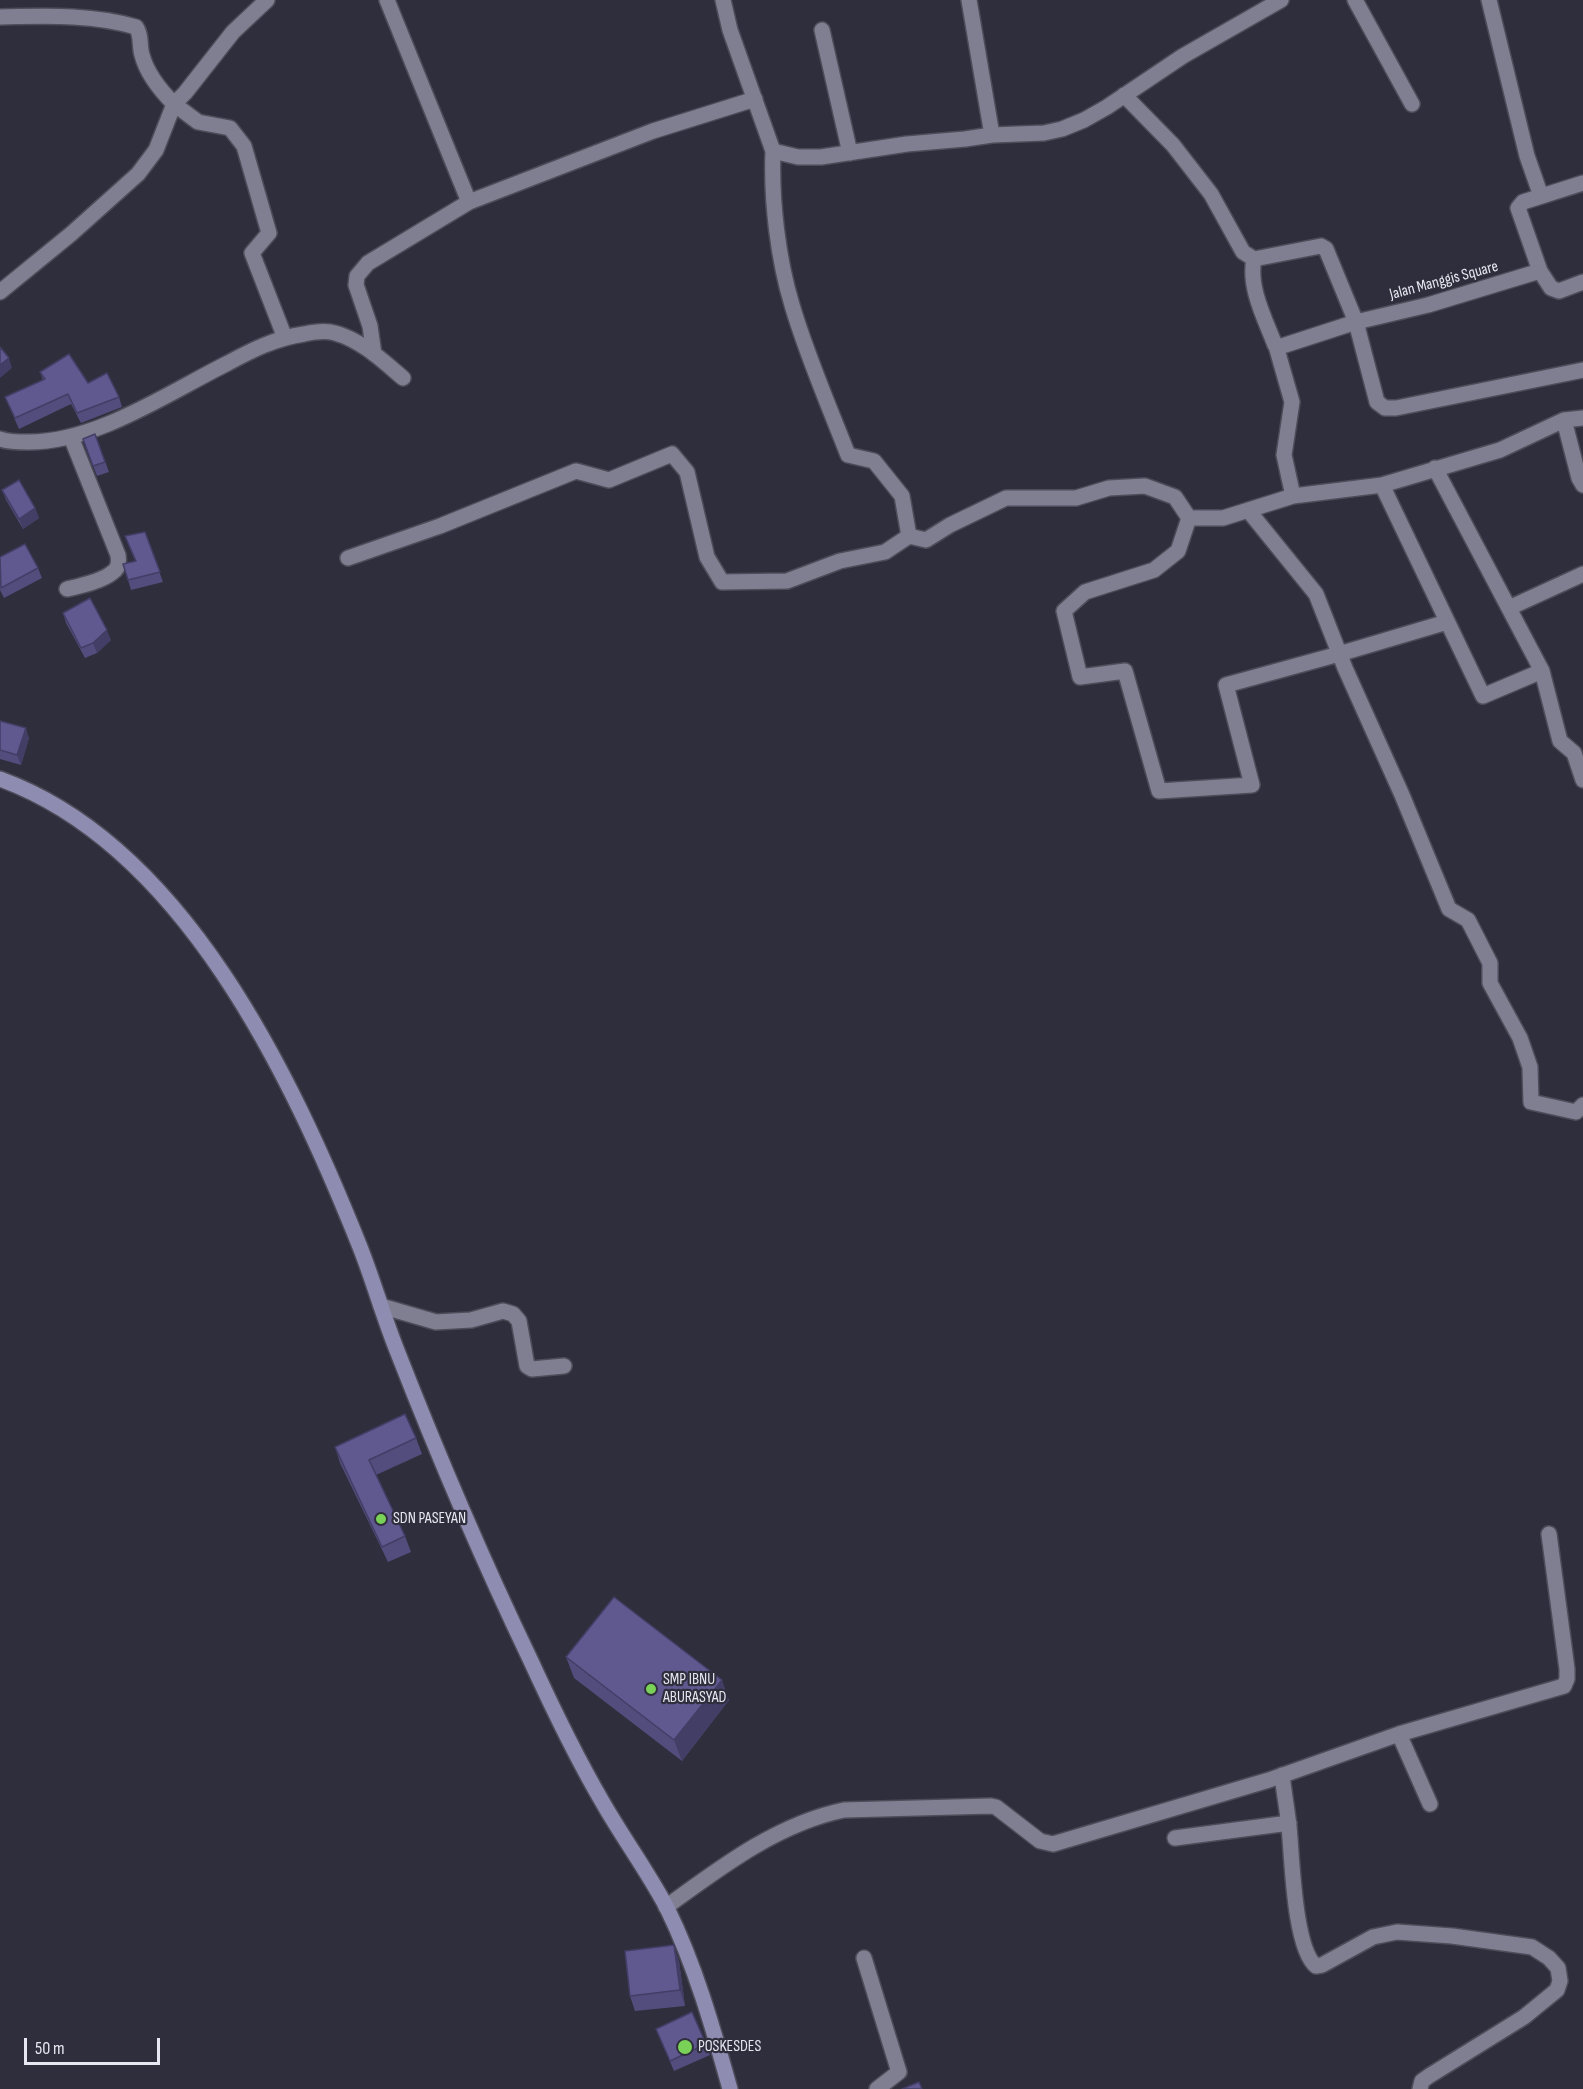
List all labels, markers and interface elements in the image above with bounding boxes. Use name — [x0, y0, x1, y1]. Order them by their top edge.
street label: Jalan Manggis Square — [1388, 257, 1500, 305]
place label: SDN PASEYAN — [393, 1509, 466, 1529]
marker: SDN PASEYAN — [374, 1512, 388, 1526]
place label: SMP IBNU ABURASYAD — [663, 1670, 726, 1708]
marker: SMP IBNU ABURASYAD — [644, 1682, 658, 1696]
scale bar — [27, 2026, 164, 2064]
place label: POSKESDES — [698, 2037, 761, 2057]
text: 50 m — [35, 2038, 65, 2059]
marker: POSKESDES — [676, 2038, 694, 2056]

